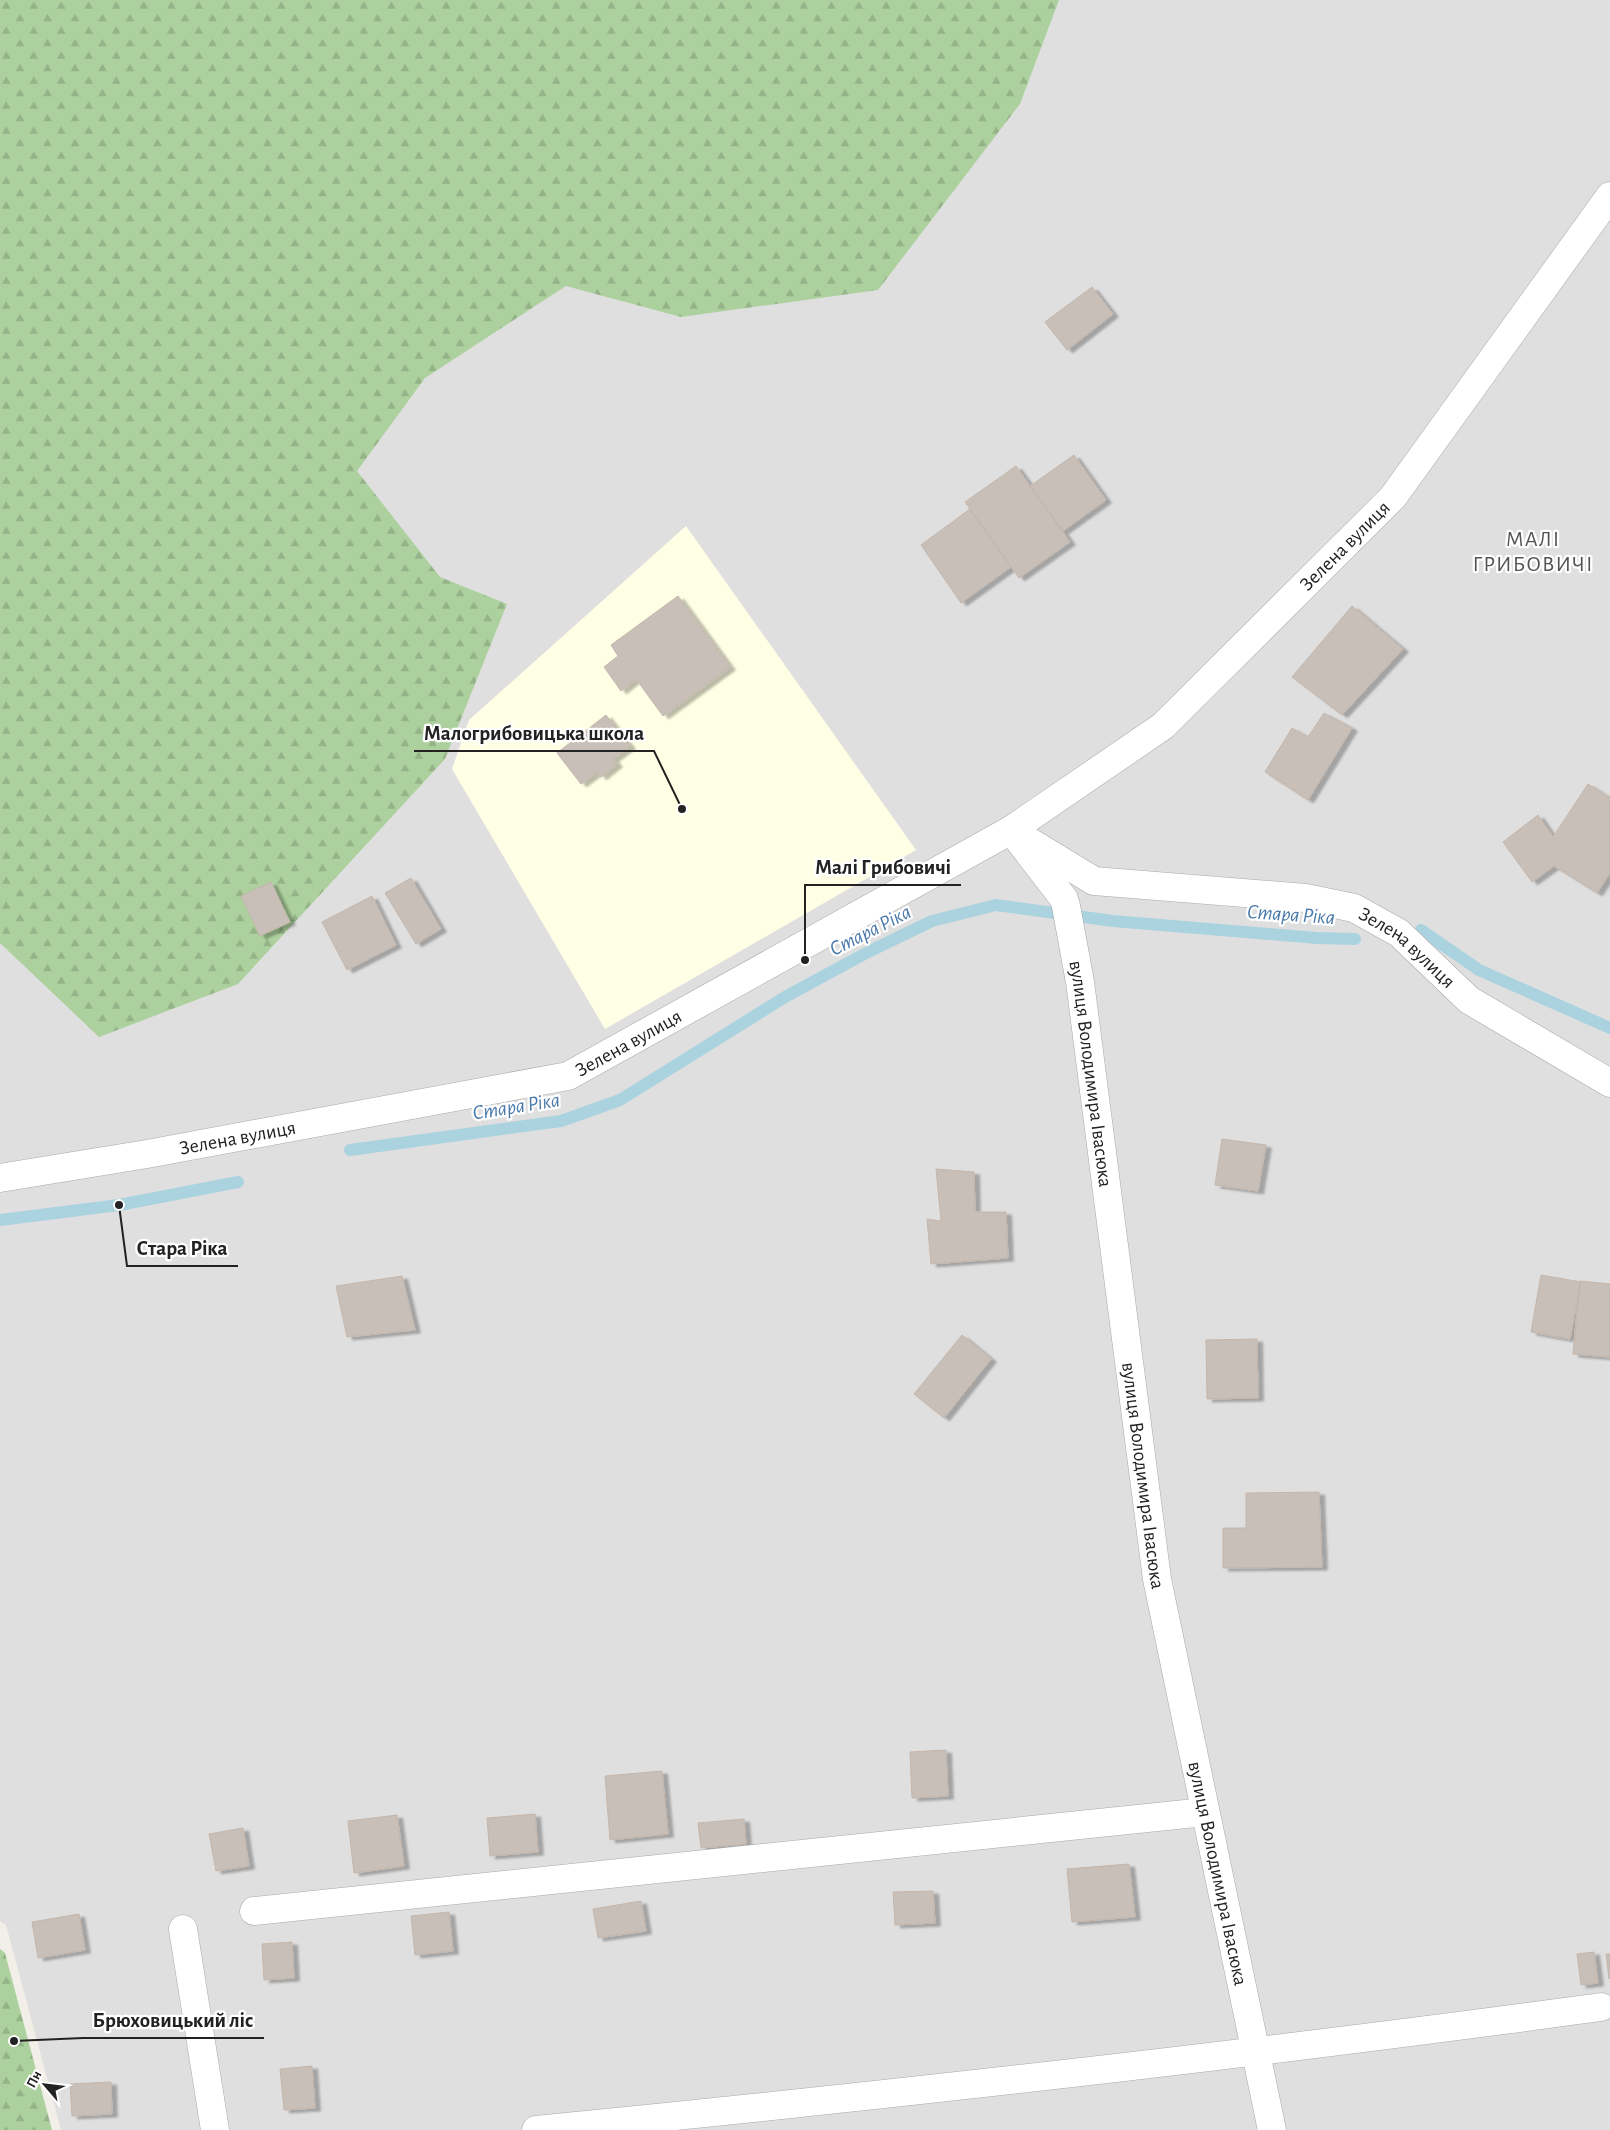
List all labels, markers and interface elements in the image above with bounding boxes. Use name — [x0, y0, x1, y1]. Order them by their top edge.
street label: Зелена вулиця — [1296, 497, 1394, 595]
district label: МАЛІ ГРИБОВИЧІ — [1472, 528, 1594, 575]
callout: Малогрибовицька школа — [414, 715, 654, 751]
text: Малогрибовицька школа — [424, 723, 644, 744]
callout: Малі Грибовичі — [805, 849, 961, 885]
text: Малі Грибовичі — [815, 857, 951, 878]
water label: Стара Ріка — [826, 901, 915, 961]
water label: Стара Ріка — [1246, 901, 1336, 929]
street label: Зелена вулиця — [1355, 904, 1459, 992]
street label: вулиця Володимира Івасюка — [1065, 959, 1115, 1188]
street label: Зелена вулиця — [572, 1006, 685, 1081]
water label: Стара Ріка — [471, 1089, 561, 1125]
street label: Зелена вулиця — [178, 1118, 298, 1159]
callout: Стара Ріка — [127, 1230, 238, 1266]
text: Стара Ріка — [137, 1238, 227, 1259]
street label: вулиця Володимира Івасюка — [1118, 1361, 1168, 1591]
street label: вулиця Володимира Івасюка — [1184, 1759, 1251, 1987]
callout: Брюховицький ліс — [83, 2002, 264, 2038]
text: Брюховицький ліс — [92, 2010, 254, 2031]
north arrow — [20, 2060, 70, 2110]
text: Пн — [24, 2069, 45, 2090]

